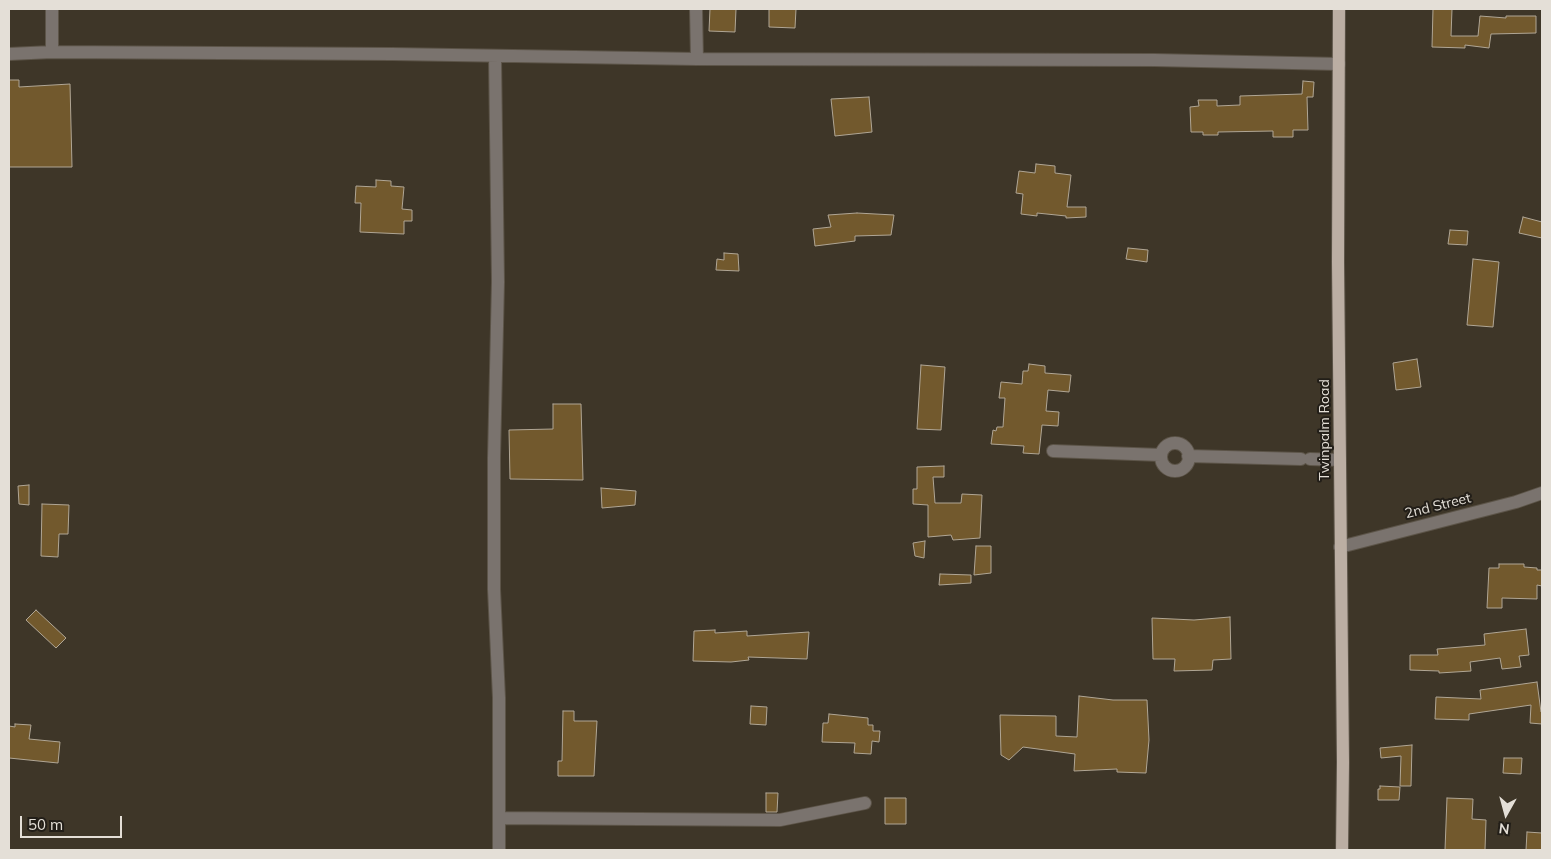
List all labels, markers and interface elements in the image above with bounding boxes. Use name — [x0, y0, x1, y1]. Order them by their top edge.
street label: Twinpalm Road — [1317, 379, 1333, 481]
street label: 2nd Street — [1403, 490, 1473, 522]
north arrow — [1481, 789, 1531, 839]
scale bar — [22, 806, 125, 838]
text: 50 m — [28, 815, 63, 834]
text: N — [1498, 819, 1511, 838]

